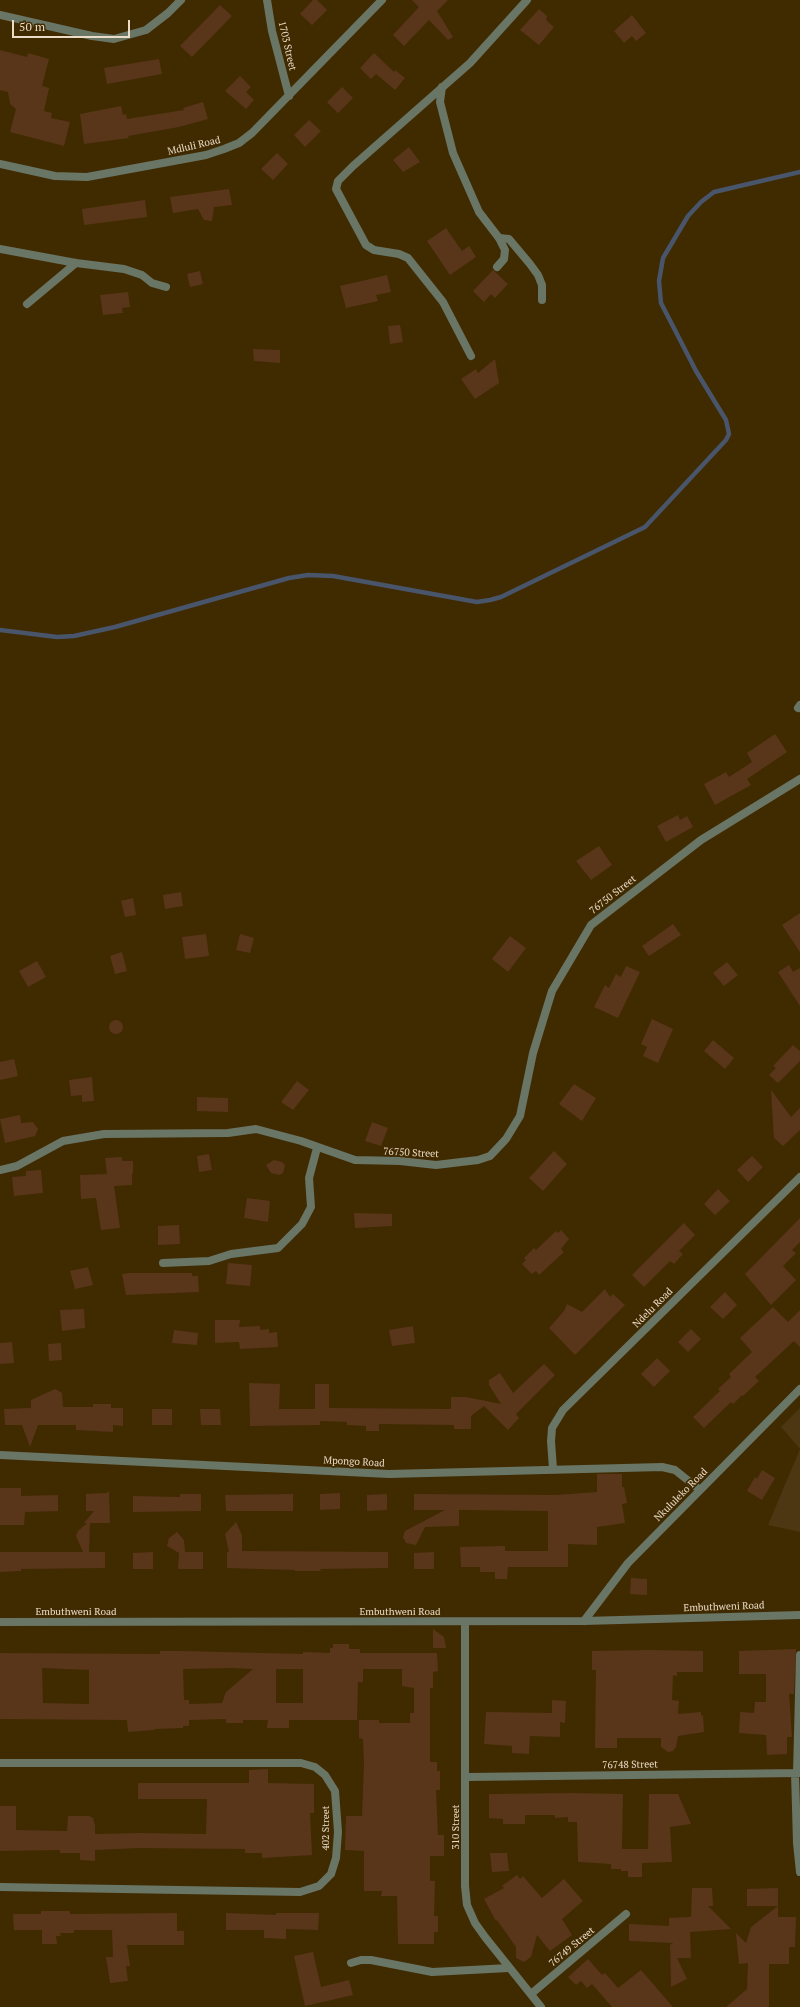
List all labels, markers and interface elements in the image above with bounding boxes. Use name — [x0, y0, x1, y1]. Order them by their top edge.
scale bar — [14, 12, 132, 38]
text: 50 m — [19, 19, 45, 34]
street label: 1703 Street — [275, 20, 299, 72]
street label: Mdluli Road — [166, 134, 222, 158]
street label: 76750 Street — [587, 873, 639, 917]
street label: 76750 Street — [383, 1146, 439, 1160]
street label: Ndelu Road — [631, 1286, 675, 1330]
street label: Mpongo Road — [323, 1454, 385, 1470]
street label: Nkululeko Road — [652, 1466, 710, 1524]
street label: Embuthweni Road — [683, 1600, 765, 1614]
street label: Embuthweni Road — [35, 1606, 117, 1618]
street label: Embuthweni Road — [359, 1606, 441, 1618]
street label: 76748 Street — [602, 1759, 658, 1771]
street label: 310 Street — [450, 1804, 462, 1850]
street label: 402 Street — [320, 1805, 332, 1851]
street label: 76749 Street — [547, 1924, 597, 1970]

